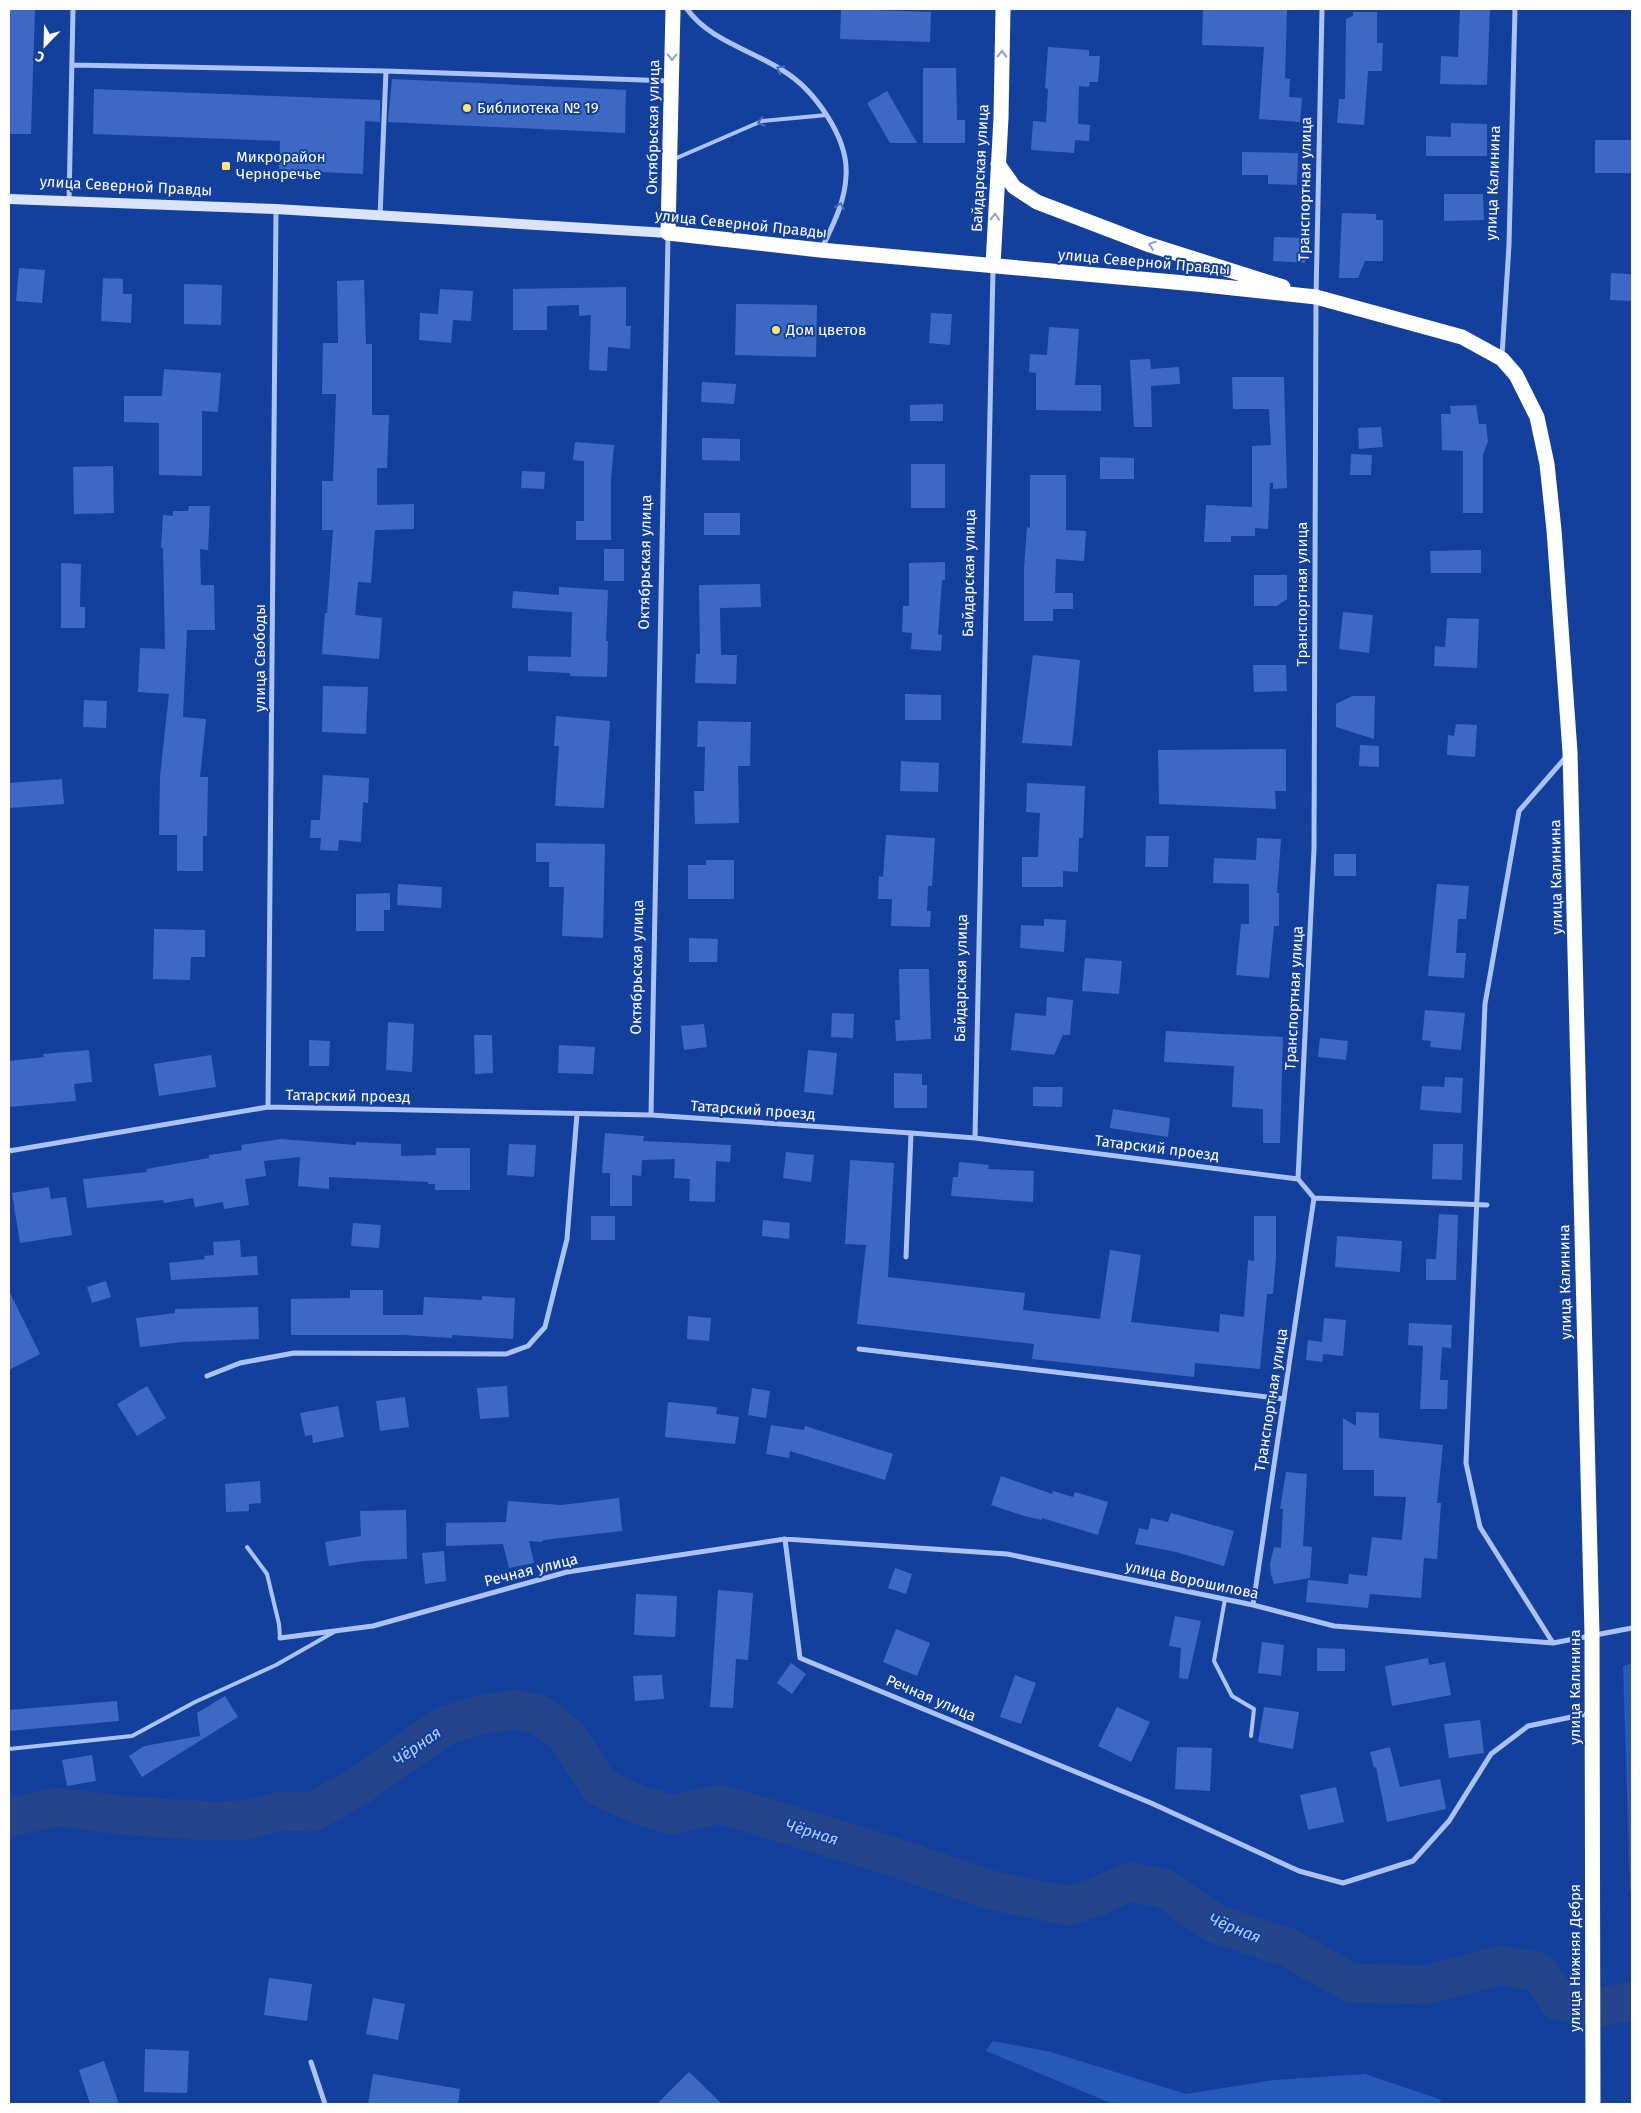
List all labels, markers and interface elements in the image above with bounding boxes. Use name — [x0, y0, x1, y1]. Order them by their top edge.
north arrow — [20, 20, 70, 70]
text: С — [33, 47, 47, 66]
one-way arrow — [997, 50, 1007, 58]
one-way arrow — [667, 54, 677, 62]
street label: Октябрьская улица — [643, 59, 663, 195]
one-way arrow — [776, 65, 785, 75]
place label: Библиотека № 19 — [477, 99, 599, 117]
marker: Библиотека № 19 — [461, 102, 473, 114]
street label: Байдарская улица — [968, 104, 992, 232]
street label: Транспортная улица — [1295, 116, 1315, 262]
one-way arrow — [758, 117, 766, 127]
street label: улица Калинина — [1482, 125, 1504, 241]
place label: Микрорайон Черноречье — [236, 148, 326, 183]
marker: Микрорайон Черноречье — [220, 160, 232, 172]
street label: улица Северной Правды — [39, 172, 213, 200]
one-way arrow — [834, 201, 845, 210]
street label: улица Северной Правды — [654, 206, 828, 242]
one-way arrow — [990, 212, 1001, 220]
one-way arrow — [1148, 241, 1157, 251]
street label: улица Северной Правды — [1057, 245, 1231, 279]
place label: Дом цветов — [785, 321, 867, 339]
marker: Дом цветов — [770, 324, 782, 336]
street label: Октябрьская улица — [635, 494, 655, 630]
street label: Байдарская улица — [959, 509, 979, 637]
street label: Транспортная улица — [1293, 522, 1311, 666]
street label: улица Свободы — [251, 604, 269, 712]
street label: улица Калинина — [1546, 819, 1566, 935]
street label: Октябрьская улица — [627, 899, 647, 1035]
street label: Байдарская улица — [951, 914, 971, 1042]
street label: Транспортная улица — [1281, 925, 1307, 1071]
street label: Татарский проезд — [285, 1086, 411, 1106]
street label: Татарский проезд — [690, 1097, 816, 1123]
street label: Татарский проезд — [1094, 1131, 1220, 1165]
street label: улица Калинина — [1555, 1224, 1575, 1340]
street label: Транспортная улица — [1251, 1327, 1291, 1473]
street label: Речная улица — [482, 1550, 580, 1590]
street label: улица Ворошилова — [1124, 1557, 1260, 1603]
street label: улица Калинина — [1566, 1629, 1584, 1745]
street label: Речная улица — [883, 1671, 979, 1725]
water label: Чёрная — [389, 1723, 445, 1769]
water label: Чёрная — [783, 1815, 841, 1849]
street label: улица Нижняя Дебря — [1566, 1884, 1584, 2032]
water label: Чёрная — [1206, 1909, 1264, 1947]

